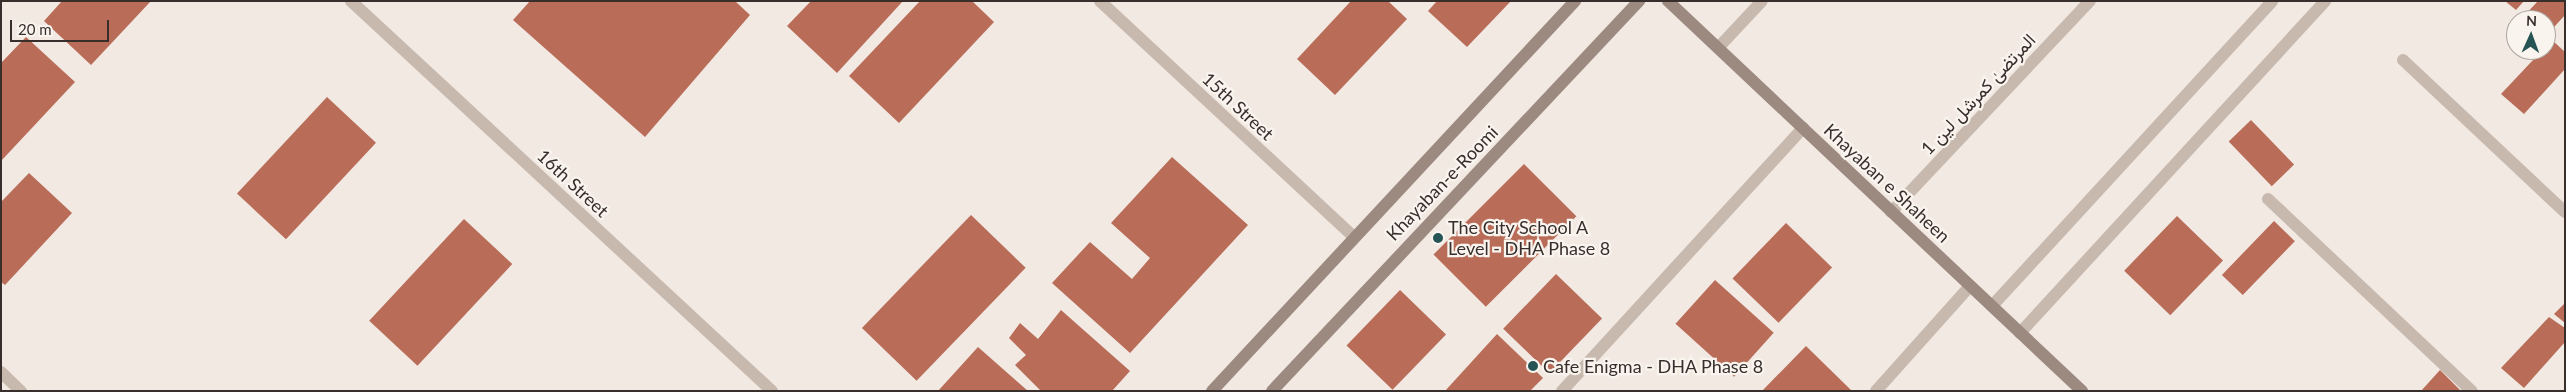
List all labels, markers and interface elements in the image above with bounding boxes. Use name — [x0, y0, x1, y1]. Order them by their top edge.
scale bar — [12, 10, 111, 42]
north arrow — [2506, 10, 2556, 60]
text: N — [2526, 12, 2537, 29]
text: 20 m — [18, 20, 52, 38]
street label: المرتضیٰ کمرشل لین 1 — [1916, 29, 2040, 159]
street label: 15th Street — [1198, 68, 1278, 144]
street label: Khayaban e Shaheen — [1820, 119, 1954, 247]
street label: Khayaban-e-Roomi — [1382, 121, 1502, 245]
street label: 16th Street — [533, 145, 613, 221]
place label: The City School A Level - DHA Phase 8 — [1448, 217, 1611, 260]
marker: The City School A Level - DHA Phase 8 — [1432, 232, 1444, 244]
place label: Cafe Enigma - DHA Phase 8 — [1543, 355, 1764, 377]
marker: Cafe Enigma - DHA Phase 8 — [1527, 360, 1539, 372]

